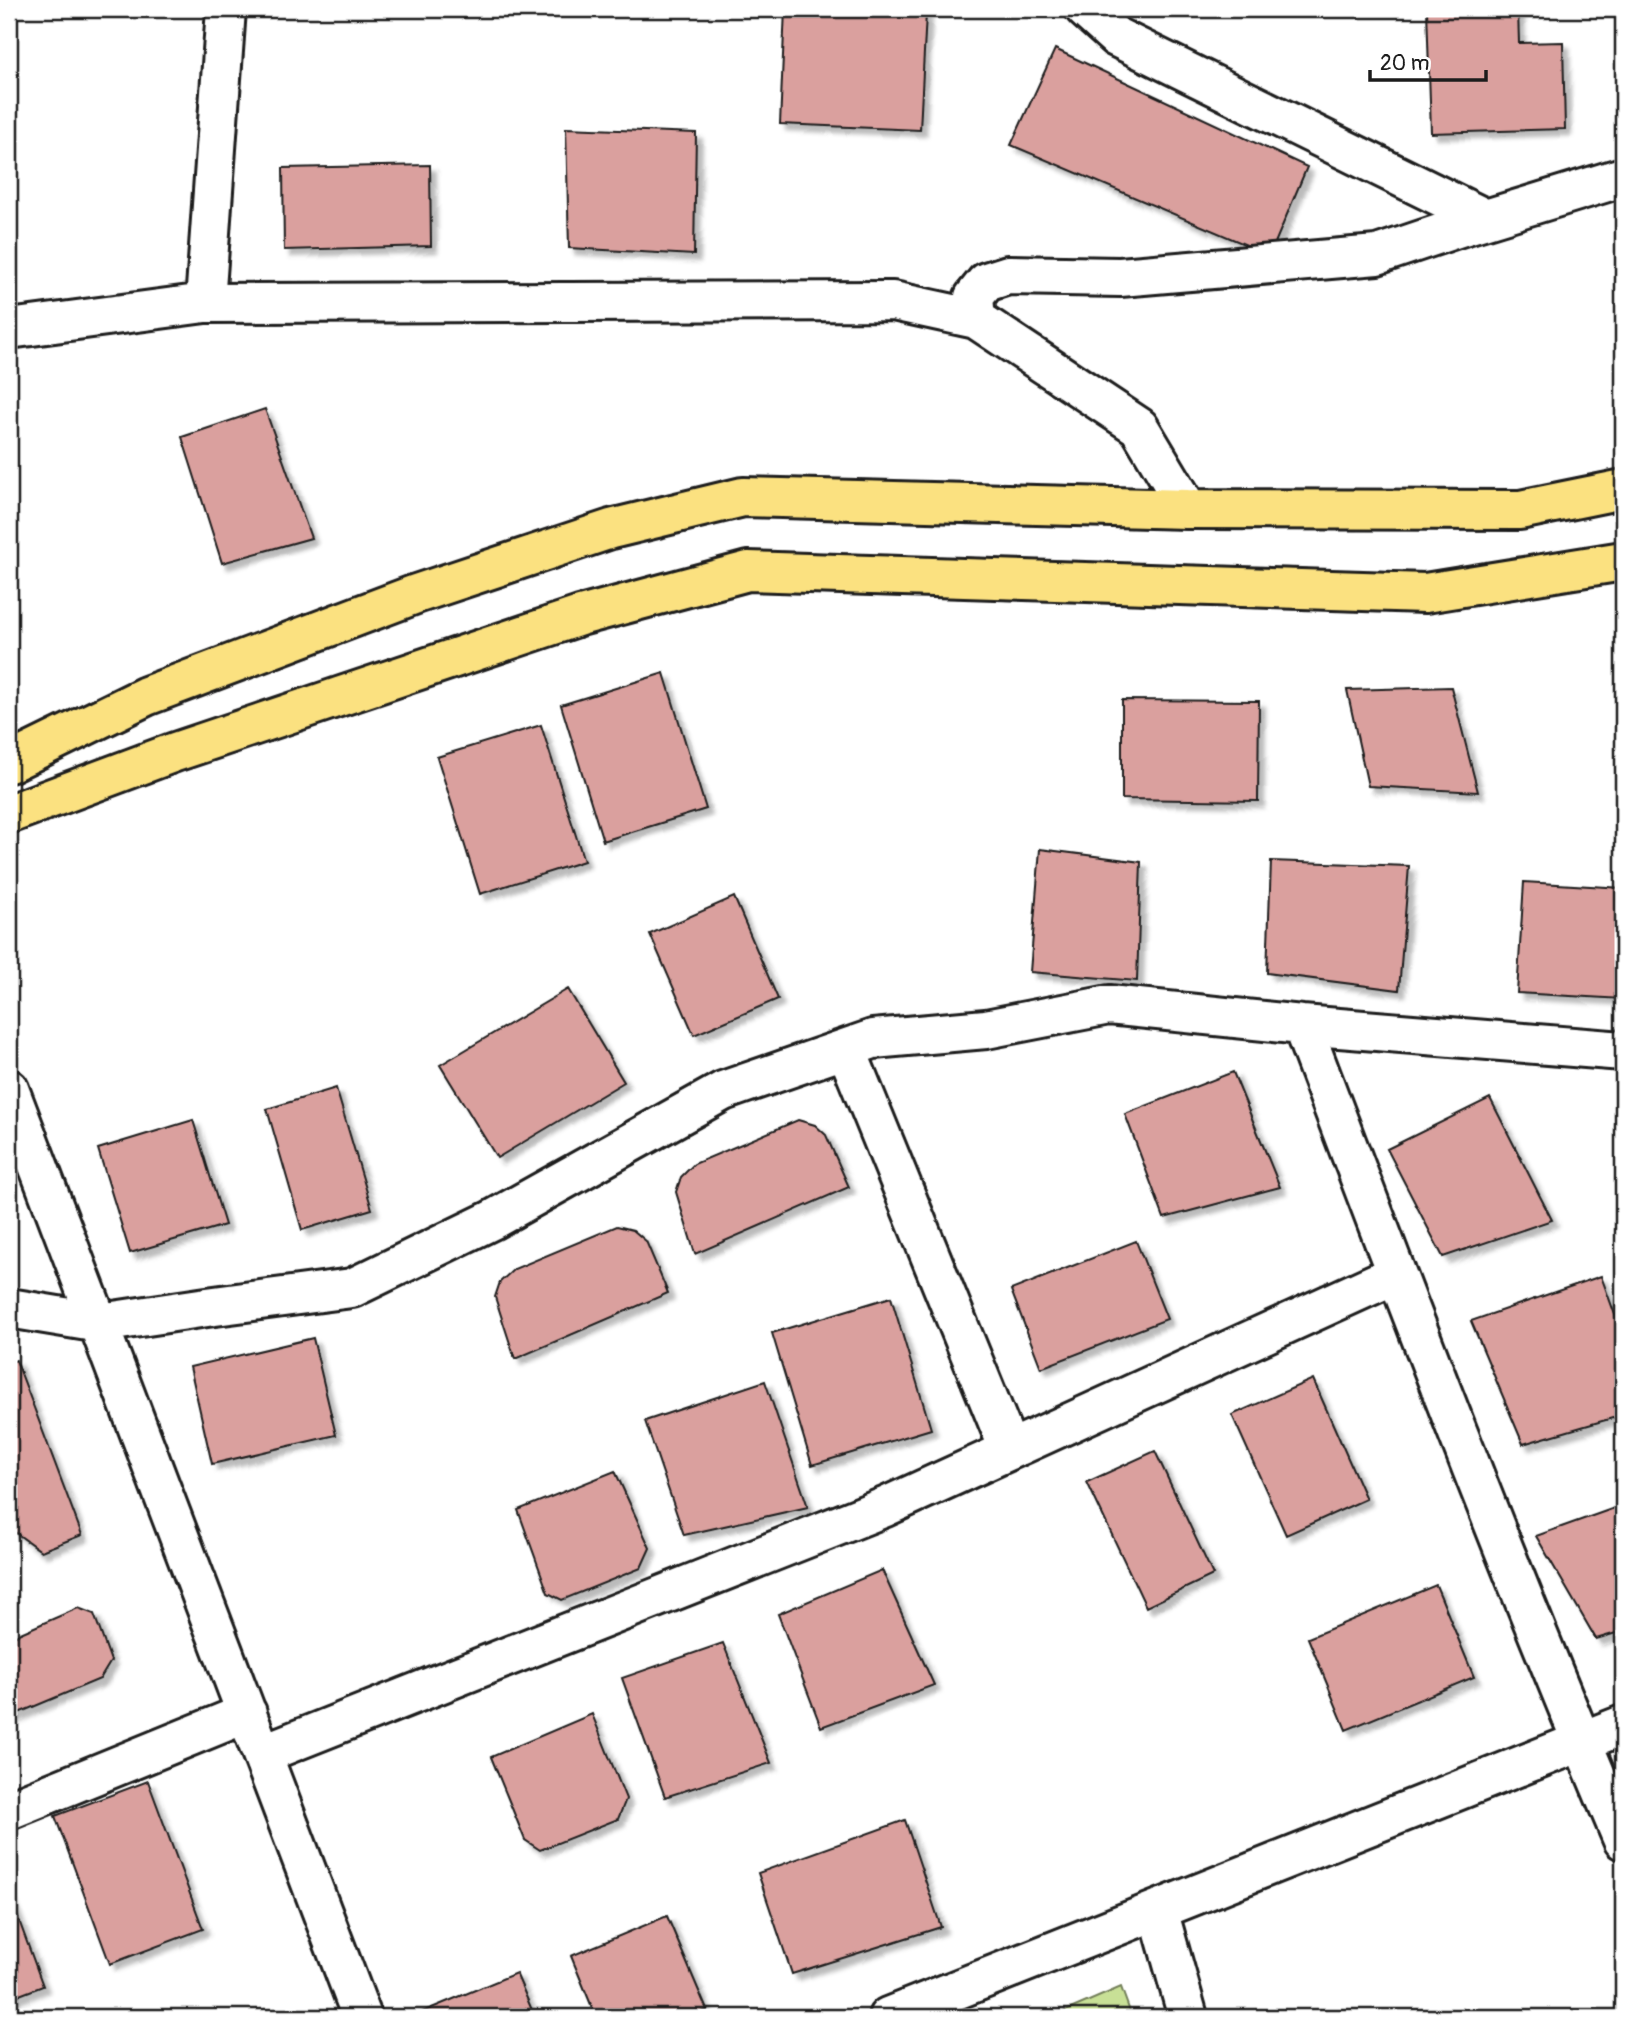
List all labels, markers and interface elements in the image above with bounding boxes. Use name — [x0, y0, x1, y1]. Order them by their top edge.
scale bar — [1370, 38, 1485, 82]
text: 20 m — [1380, 50, 1429, 77]

